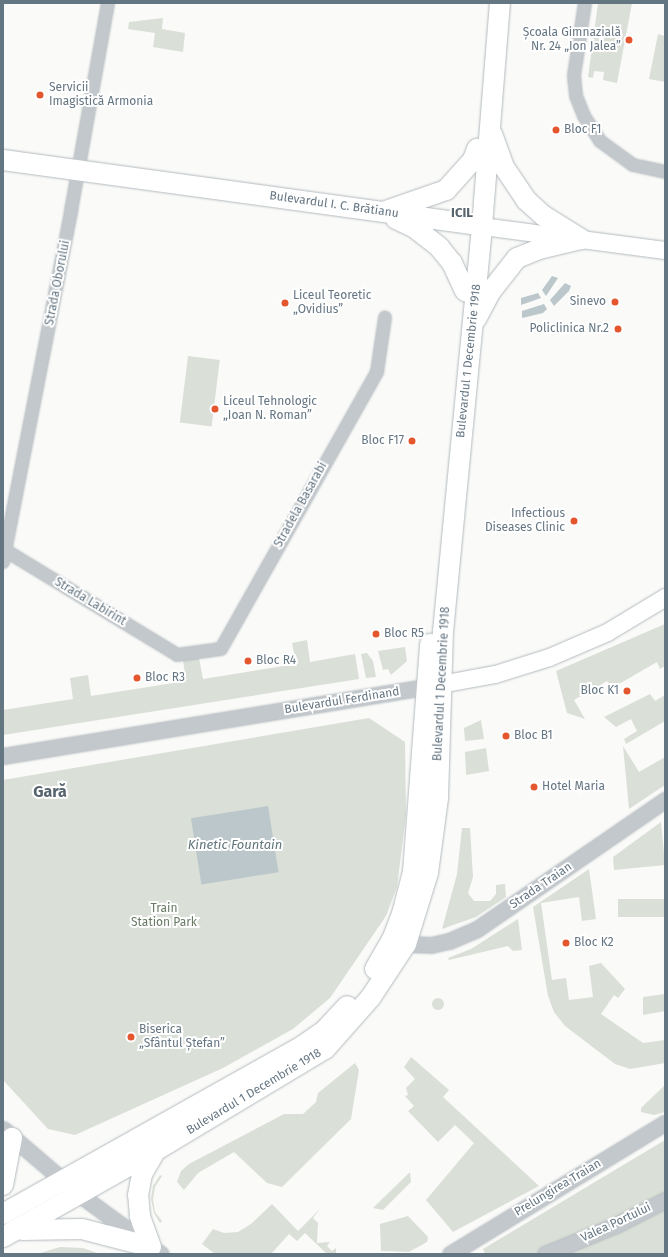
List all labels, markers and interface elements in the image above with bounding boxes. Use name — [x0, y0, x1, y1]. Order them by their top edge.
place label: Școala Gimnazială Nr. 24 „Ion Jalea” — [523, 26, 621, 54]
marker: Școala Gimnazială Nr. 24 „Ion Jalea” — [624, 35, 634, 45]
place label: Servicii Imagistică Armonia — [49, 81, 153, 109]
marker: Servicii Imagistică Armonia — [34, 89, 46, 101]
place label: Bloc F1 — [564, 123, 601, 137]
marker: Bloc F1 — [551, 125, 561, 135]
street label: Bulevardul I. C. Brătianu — [268, 189, 400, 221]
district label: ICIL — [451, 205, 473, 221]
street label: Strada Oborului — [43, 239, 73, 327]
street label: Bulevardul 1 Decembrie 1918 — [454, 283, 484, 439]
place label: Liceul Teoretic „Ovidius” — [293, 289, 371, 317]
place label: Sinevo — [570, 295, 606, 309]
marker: Sinevo — [609, 296, 621, 308]
marker: Liceul Teoretic „Ovidius” — [280, 298, 290, 308]
place label: Policlinica Nr.2 — [529, 322, 609, 336]
marker: Policlinica Nr.2 — [612, 323, 624, 335]
place label: Liceul Tehnologic „Ioan N. Roman” — [223, 395, 317, 423]
marker: Liceul Tehnologic „Ioan N. Roman” — [210, 404, 220, 414]
place label: Bloc F17 — [361, 434, 404, 448]
marker: Bloc F17 — [407, 436, 417, 446]
street label: Stradela Basarabi — [272, 460, 330, 550]
place label: Infectious Diseases Clinic — [485, 507, 565, 535]
marker: Infectious Diseases Clinic — [568, 515, 580, 527]
street label: Strada Labirint — [52, 575, 128, 629]
street label: Bulevardul 1 Decembrie 1918 — [431, 606, 453, 762]
place label: Bloc R5 — [384, 627, 424, 641]
marker: Bloc R5 — [371, 629, 381, 639]
place label: Bloc R4 — [256, 654, 296, 668]
marker: Bloc R4 — [243, 656, 253, 666]
place label: Bloc R3 — [145, 671, 185, 685]
marker: Bloc R3 — [132, 673, 142, 683]
place label: Bloc K1 — [581, 684, 619, 698]
street label: Bulevardul Ferdinand — [283, 685, 401, 717]
marker: Bloc K1 — [622, 686, 632, 696]
place label: Bloc B1 — [514, 729, 553, 743]
marker: Bloc B1 — [501, 731, 511, 741]
place label: Hotel Maria — [542, 780, 605, 794]
district label: Gară — [33, 782, 67, 802]
marker: Hotel Maria — [529, 782, 539, 792]
water label: Kinetic Fountain — [188, 837, 282, 853]
street label: Strada Traian — [507, 860, 575, 912]
park label: Train Station Park — [131, 902, 197, 930]
place label: Bloc K2 — [574, 936, 614, 950]
marker: Bloc K2 — [561, 938, 571, 948]
place label: Biserica „Sfântul Ștefan” — [139, 1023, 225, 1051]
marker: Biserica „Sfântul Ștefan” — [126, 1032, 136, 1042]
street label: Bulevardul 1 Decembrie 1918 — [184, 1046, 324, 1138]
street label: Prelungirea Traian — [512, 1156, 604, 1220]
street label: Valea Portului — [579, 1200, 653, 1246]

